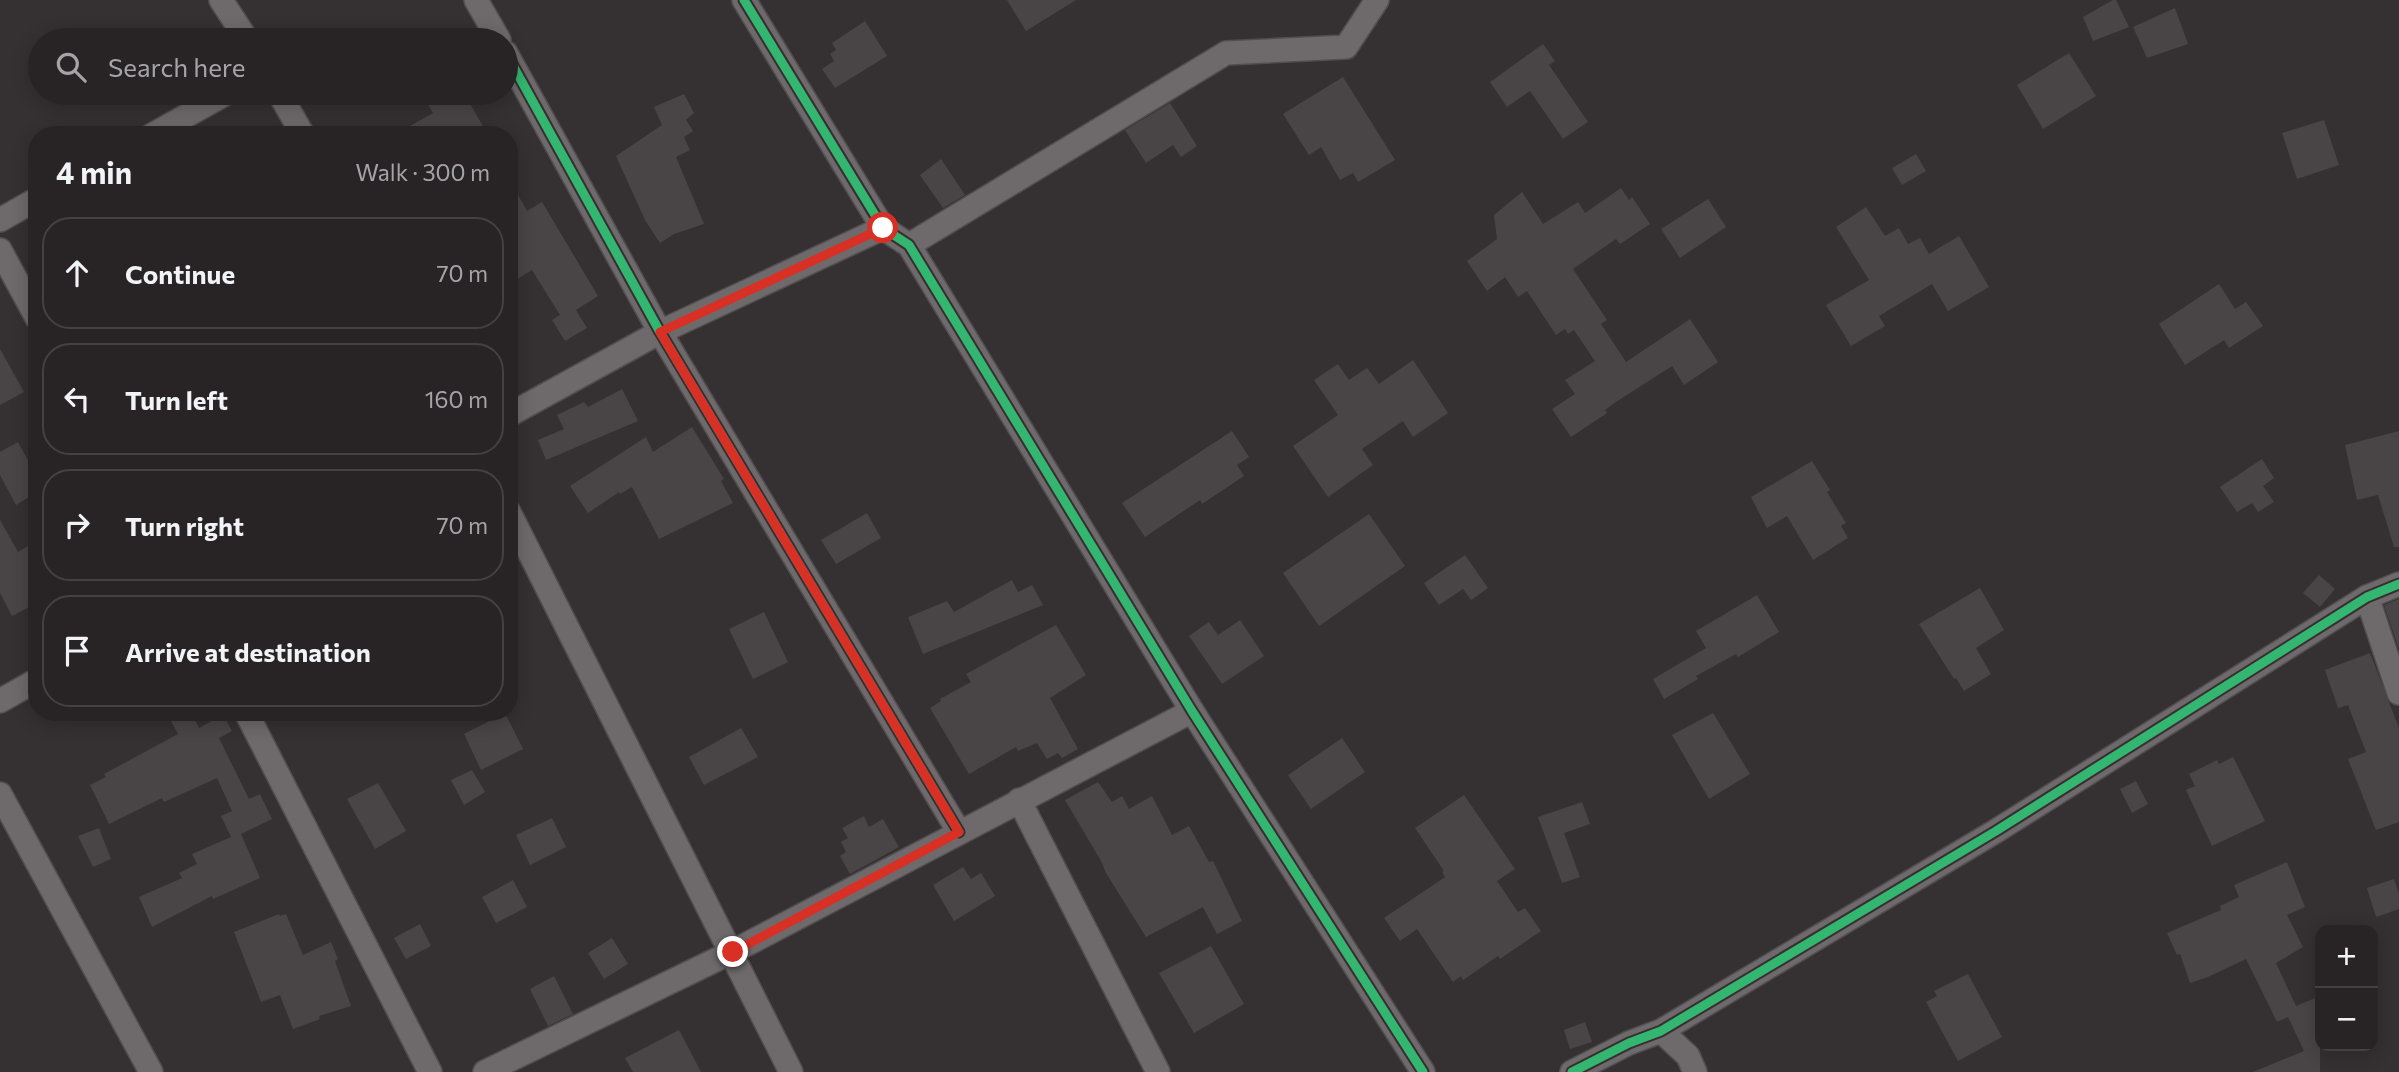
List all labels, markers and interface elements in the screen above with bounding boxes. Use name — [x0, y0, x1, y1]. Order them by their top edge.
search box — [28, 28, 518, 105]
icon: search — [52, 48, 90, 86]
text: Search here — [108, 51, 246, 82]
text: 4 min — [56, 153, 132, 190]
text: Walk · 300 m — [356, 158, 490, 186]
route start — [867, 212, 898, 243]
icon: ahead — [58, 254, 96, 292]
text: Continue — [125, 258, 235, 289]
text: 70 m — [436, 259, 488, 287]
icon: left — [58, 380, 96, 418]
text: Turn left — [125, 384, 228, 415]
text: 160 m — [425, 385, 488, 413]
icon: right — [58, 506, 96, 544]
text: Turn right — [125, 510, 244, 541]
text: 70 m — [436, 511, 488, 539]
icon: arrive — [58, 632, 96, 670]
text: Arrive at destination — [125, 636, 371, 667]
map controls — [2315, 925, 2378, 1051]
button: + — [2315, 925, 2378, 988]
route end — [717, 936, 748, 967]
button: − — [2315, 988, 2378, 1051]

